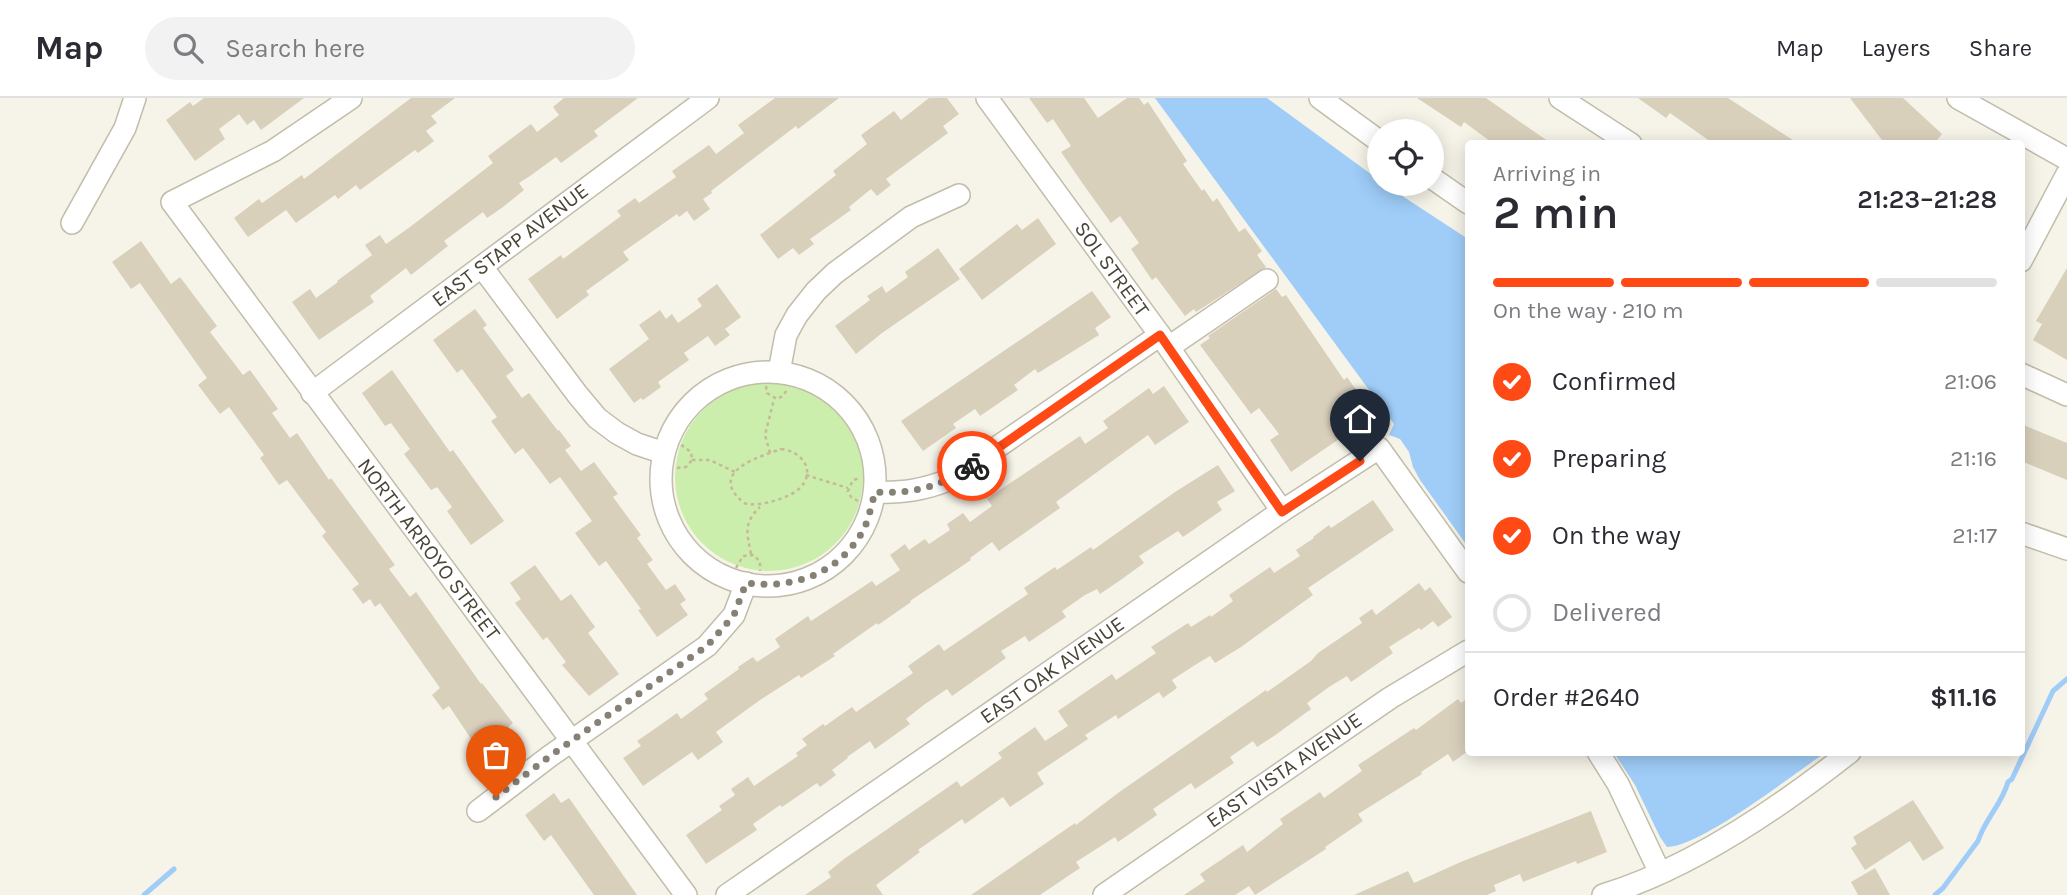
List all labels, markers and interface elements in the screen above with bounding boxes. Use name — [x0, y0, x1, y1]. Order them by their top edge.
search box — [145, 17, 635, 80]
text: Map — [35, 29, 103, 67]
icon: search — [169, 29, 207, 67]
text: Search here — [225, 33, 365, 64]
text: Map — [1776, 34, 1824, 62]
text: Layers — [1862, 34, 1931, 62]
text: Share — [1969, 34, 2032, 62]
map controls — [1367, 119, 1444, 196]
button: locate — [1367, 119, 1444, 196]
text: Arriving in — [1493, 160, 1601, 187]
street label: EAST STAPP AVENUE — [427, 178, 593, 312]
text: 21:23–21:28 — [1857, 184, 1997, 215]
text: 2 min — [1493, 186, 1619, 240]
street label: SOL STREET — [1070, 217, 1155, 321]
text: On the way · 210 m — [1493, 297, 1684, 324]
icon: check — [1493, 363, 1531, 401]
text: Confirmed — [1552, 366, 1677, 397]
text: 21:06 — [1944, 368, 1997, 395]
pin — [1330, 389, 1390, 461]
icon: home — [1341, 400, 1379, 438]
courier — [937, 431, 1007, 501]
icon: check — [1493, 440, 1531, 478]
text: Preparing — [1552, 443, 1666, 474]
text: 21:16 — [1950, 445, 1997, 472]
icon: bike — [953, 447, 991, 485]
street label: NORTH ARROYO STREET — [353, 453, 505, 645]
icon: check — [1493, 517, 1531, 555]
text: On the way — [1552, 520, 1681, 551]
text: 21:17 — [1952, 522, 1997, 549]
text: Delivered — [1552, 597, 1662, 628]
street label: EAST OAK AVENUE — [975, 611, 1129, 729]
text: Order #2640 — [1493, 682, 1640, 713]
text: $11.16 — [1930, 682, 1997, 713]
street label: EAST VISTA AVENUE — [1202, 707, 1366, 833]
pin — [466, 725, 526, 797]
icon: bag — [477, 736, 515, 774]

